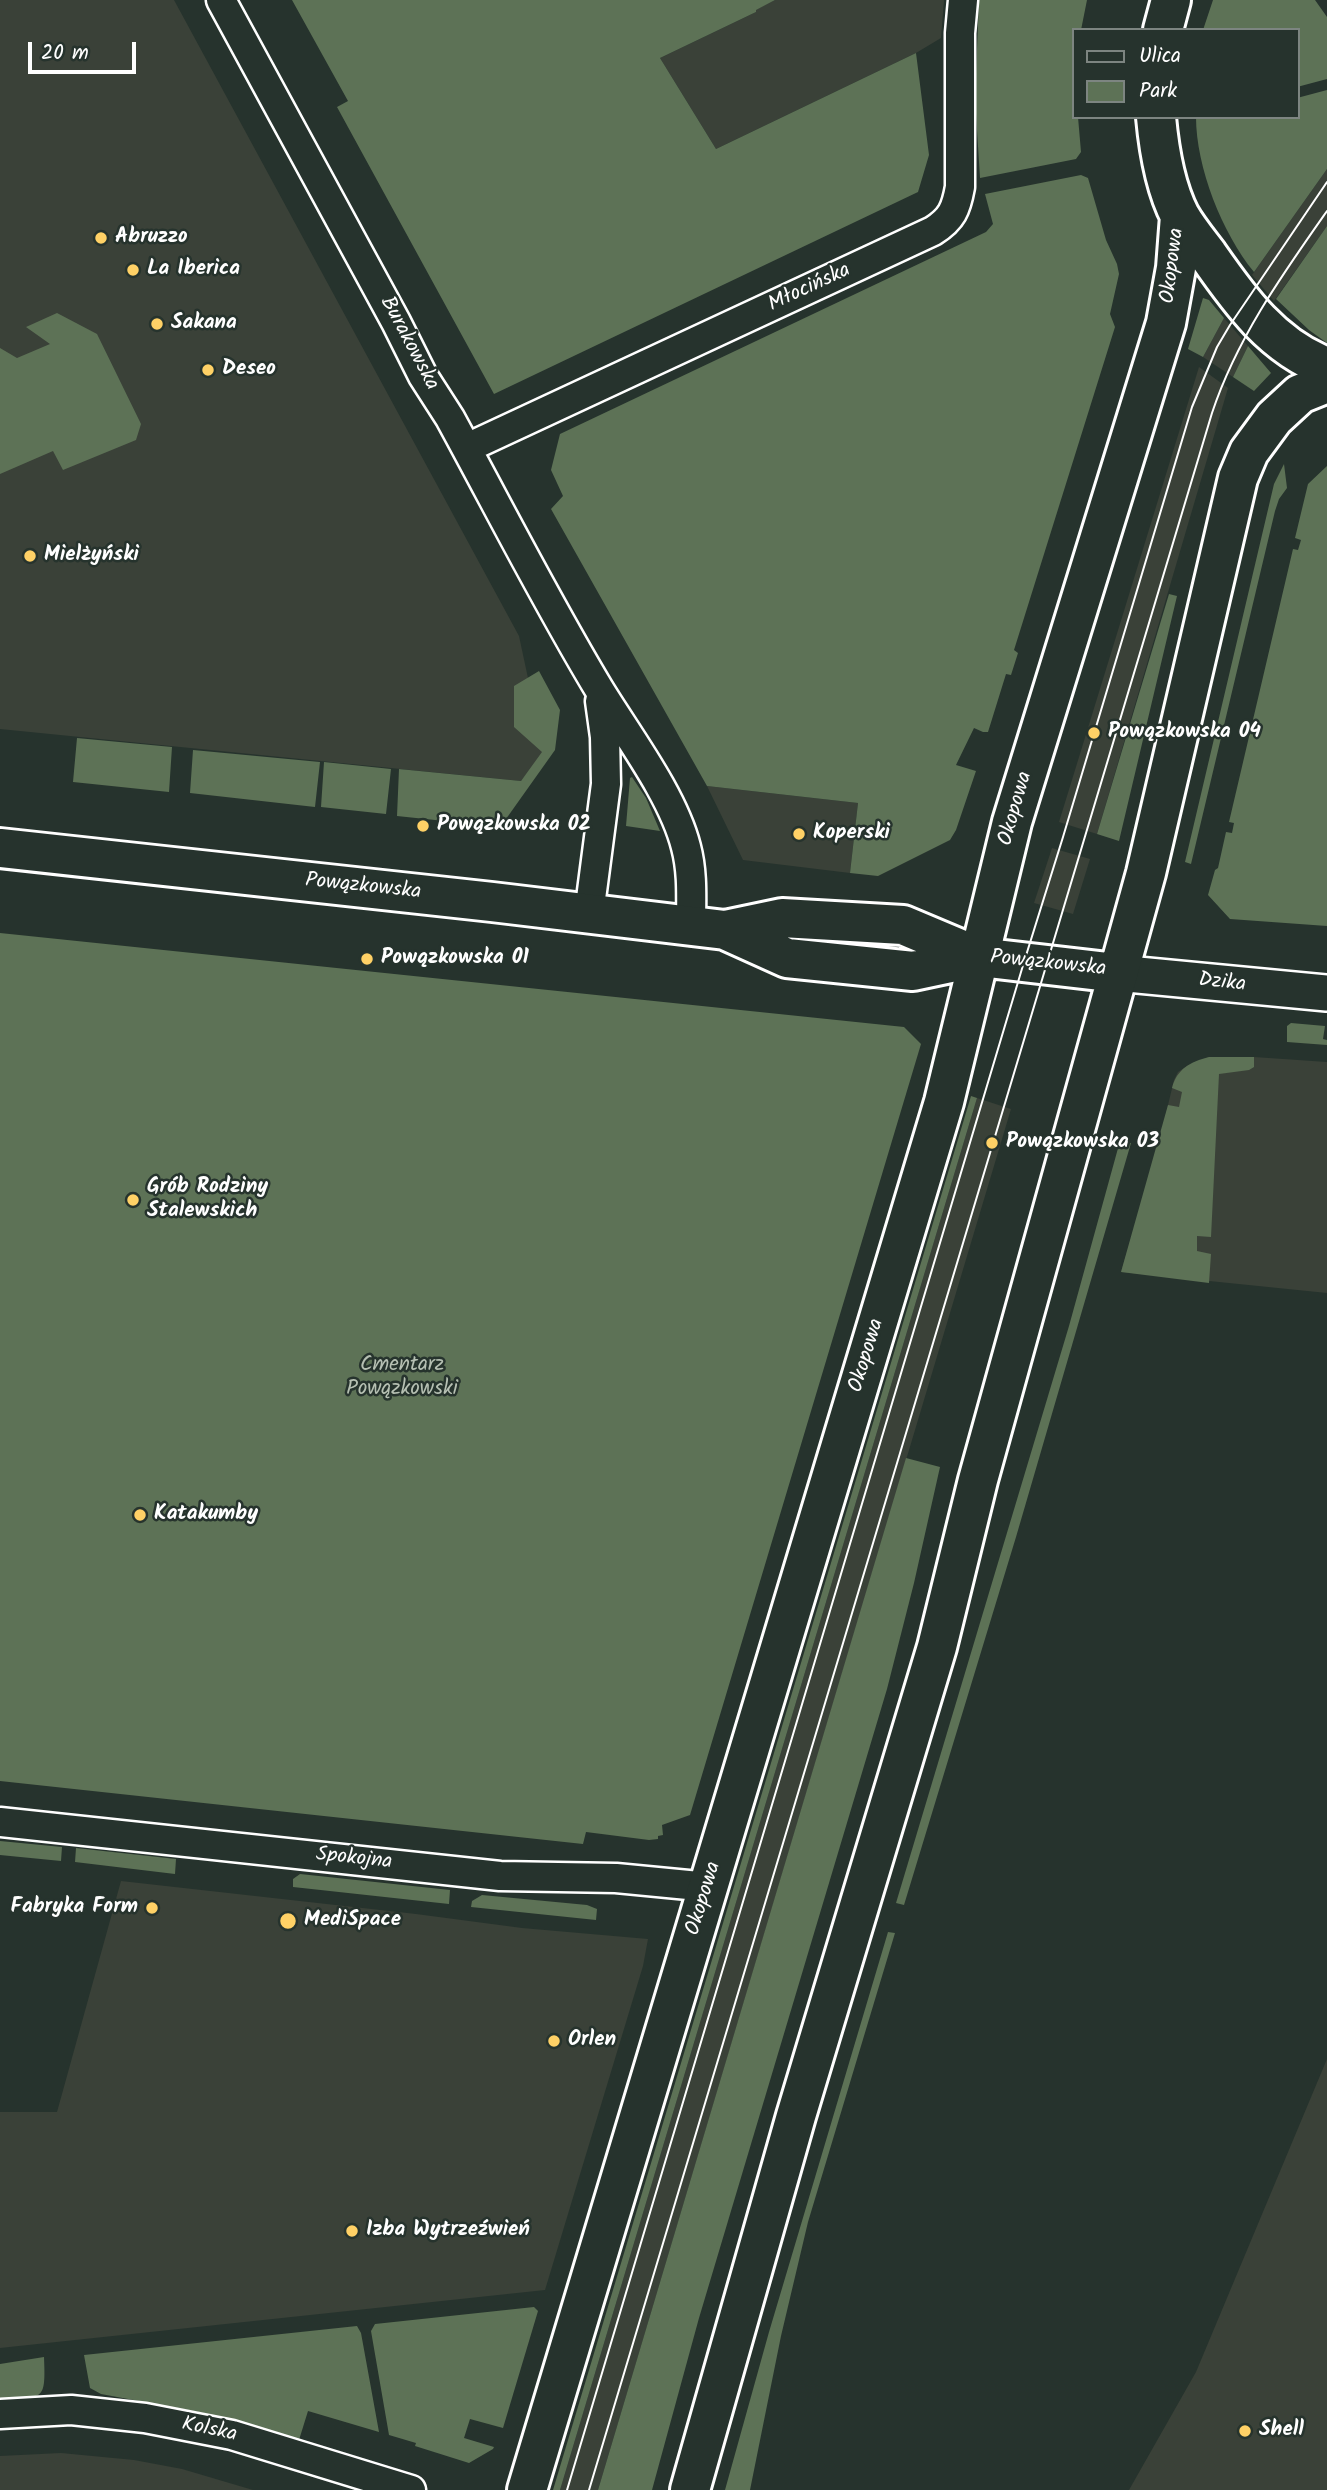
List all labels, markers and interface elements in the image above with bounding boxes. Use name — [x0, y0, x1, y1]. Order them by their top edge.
scale bar — [32, 28, 140, 72]
legend — [1072, 28, 1299, 119]
text: 20 m — [41, 37, 89, 70]
text: Ulica — [1139, 40, 1181, 73]
text: Park — [1139, 75, 1177, 108]
place label: Abruzzo — [115, 225, 188, 251]
street label: Okopowa — [1157, 227, 1191, 305]
marker: Abruzzo — [93, 230, 109, 246]
place label: La Iberica — [147, 257, 240, 283]
street label: Młocińska — [765, 259, 855, 319]
marker: La Iberica — [125, 262, 141, 278]
street label: Burakowska — [373, 293, 443, 395]
place label: Sakana — [171, 311, 237, 337]
marker: Sakana — [149, 316, 165, 332]
place label: Deseo — [222, 357, 276, 383]
marker: Deseo — [200, 362, 216, 378]
place label: Mielżyński — [44, 543, 139, 569]
marker: Mielżyński — [22, 548, 38, 564]
place label: Powązkowska 04 — [1108, 720, 1261, 746]
marker: Powązkowska 04 — [1086, 725, 1102, 741]
street label: Okopowa — [994, 769, 1040, 849]
place label: Powązkowska 02 — [437, 813, 591, 839]
marker: Powązkowska 02 — [415, 818, 431, 834]
place label: Koperski — [813, 821, 890, 847]
marker: Koperski — [791, 826, 807, 842]
street label: Powązkowska — [304, 869, 422, 907]
place label: Powązkowska 01 — [381, 946, 529, 972]
street label: Powązkowska — [989, 946, 1107, 984]
marker: Powązkowska 01 — [359, 951, 375, 967]
street label: Dzika — [1197, 969, 1247, 999]
place label: Powązkowska 03 — [1006, 1130, 1159, 1156]
marker: Powązkowska 03 — [984, 1135, 1000, 1151]
place label: Grób Rodziny Stalewskich — [147, 1175, 268, 1225]
marker: Grób Rodziny Stalewskich — [125, 1192, 141, 1208]
street label: Okopowa — [845, 1316, 891, 1396]
park label: Cmentarz Powązkowski — [346, 1353, 458, 1403]
place label: Katakumby — [154, 1502, 258, 1528]
marker: Katakumby — [132, 1507, 148, 1523]
street label: Spokojna — [315, 1843, 393, 1877]
street label: Okopowa — [682, 1859, 728, 1939]
place label: Fabryka Form — [11, 1895, 138, 1921]
marker: Fabryka Form — [144, 1900, 160, 1916]
place label: MediSpace — [304, 1908, 401, 1934]
marker: MediSpace — [278, 1911, 298, 1931]
place label: Orlen — [568, 2028, 616, 2054]
marker: Orlen — [546, 2033, 562, 2049]
place label: Izba Wytrzeźwień — [366, 2218, 530, 2244]
marker: Izba Wytrzeźwień — [344, 2223, 360, 2239]
street label: Kolska — [179, 2413, 239, 2449]
place label: Shell — [1259, 2418, 1304, 2444]
marker: Shell — [1237, 2423, 1253, 2439]

